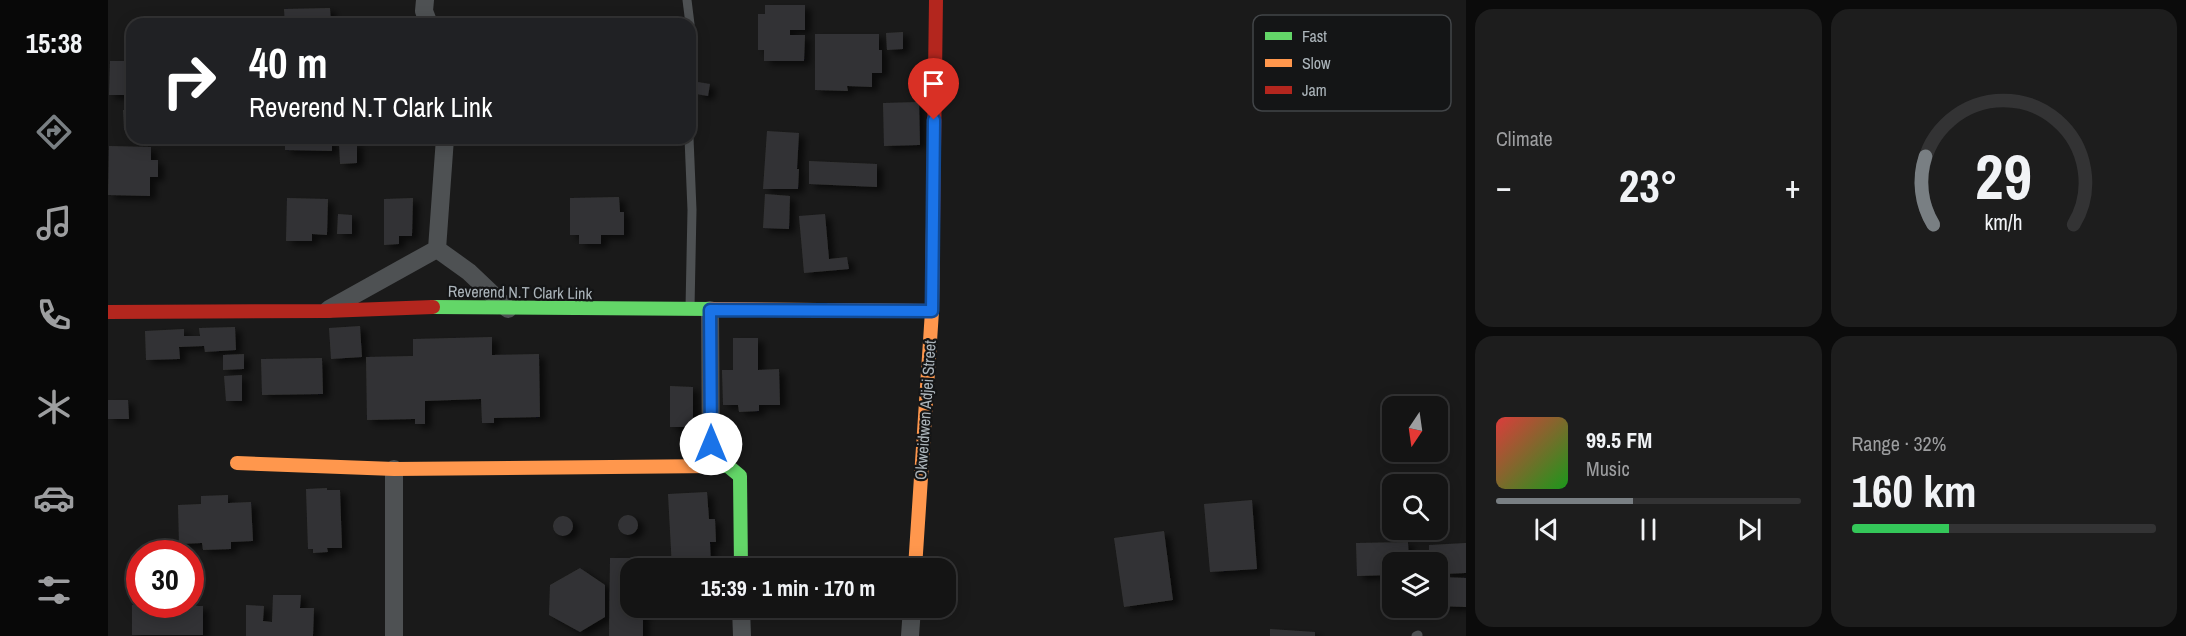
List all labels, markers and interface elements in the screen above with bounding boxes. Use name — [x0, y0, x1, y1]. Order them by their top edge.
legend — [1253, 15, 1451, 111]
text: 15:38 — [26, 25, 82, 61]
text: Fast — [1302, 25, 1327, 47]
text: 40 m — [249, 35, 328, 91]
icon: right — [150, 42, 228, 120]
text: Slow — [1302, 52, 1331, 74]
pin — [908, 58, 959, 120]
icon: arrive — [917, 67, 950, 100]
text: Jam — [1302, 79, 1327, 101]
text: Reverend N.T Clark Link — [249, 89, 492, 125]
icon: directions — [33, 111, 75, 153]
text: Climate — [1496, 125, 1553, 152]
text: 29 — [1975, 134, 2032, 218]
text: 23° — [1619, 155, 1678, 216]
text: − — [1496, 164, 1512, 208]
text: + — [1785, 164, 1800, 208]
icon: music — [33, 202, 75, 244]
text: km/h — [1985, 208, 2023, 237]
street label: Reverend N.T Clark Link — [448, 280, 593, 304]
icon: phone — [33, 294, 75, 336]
street label: Okweidwen Adjei Street — [909, 339, 941, 481]
icon: climate — [33, 386, 75, 428]
north arrow — [1382, 396, 1448, 462]
map controls — [1382, 396, 1448, 618]
position arrow — [679, 412, 743, 476]
text: 99.5 FM — [1586, 425, 1652, 455]
text: Range · 32% — [1852, 430, 1946, 457]
text: Music — [1586, 455, 1630, 482]
text: 160 km — [1852, 460, 1977, 521]
button: search — [1382, 474, 1448, 540]
icon: car — [33, 477, 75, 519]
icon: previous — [1530, 513, 1563, 546]
icon: pause — [1632, 513, 1665, 546]
icon: next — [1733, 513, 1766, 546]
speed limit sign: 30 — [126, 540, 204, 618]
button: layers — [1382, 552, 1448, 618]
icon: filters — [33, 569, 75, 611]
text: 15:39 · 1 min · 170 m — [701, 573, 875, 603]

